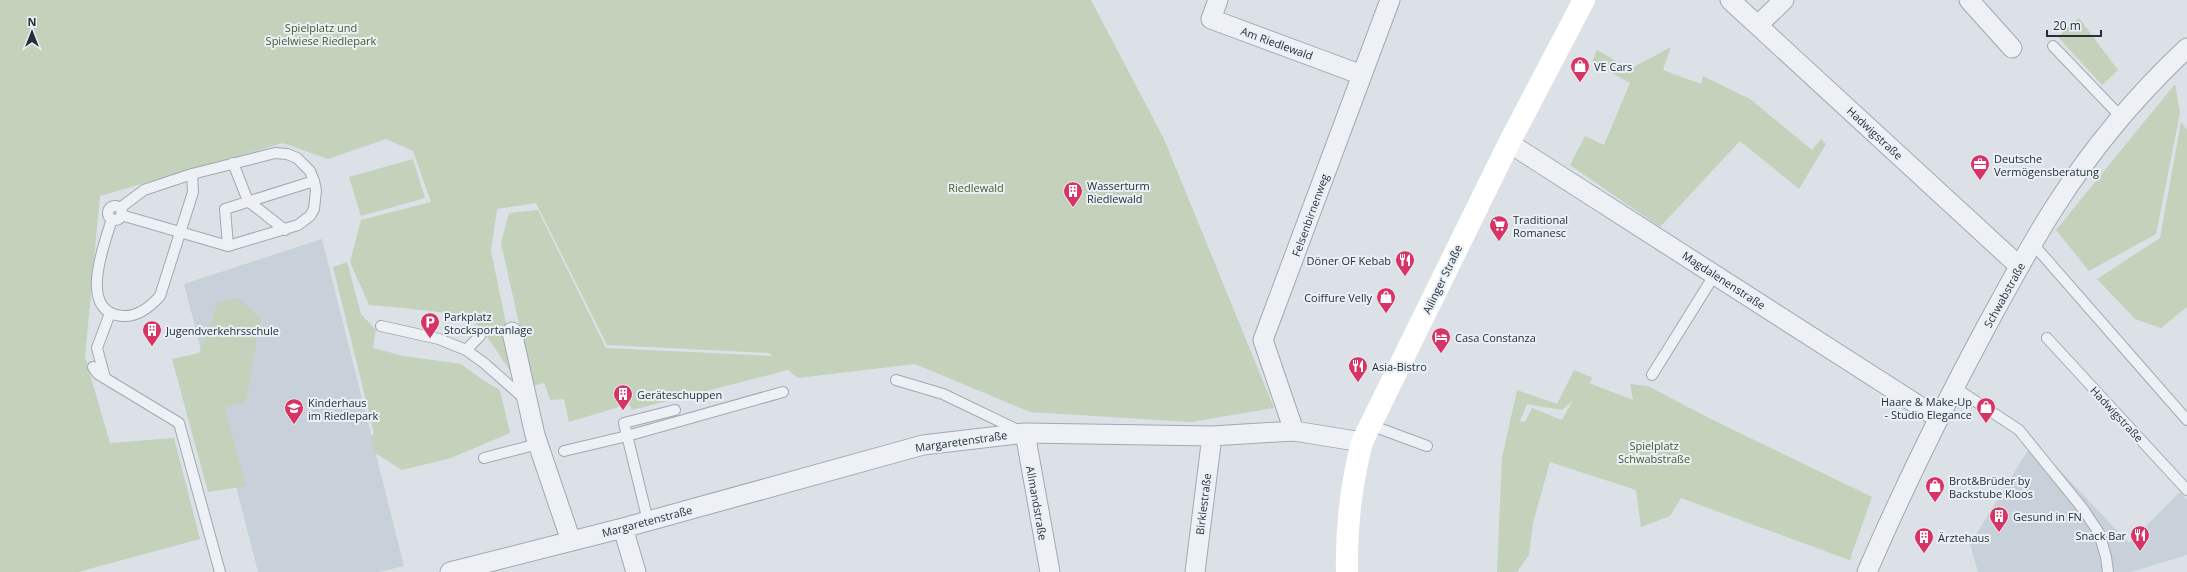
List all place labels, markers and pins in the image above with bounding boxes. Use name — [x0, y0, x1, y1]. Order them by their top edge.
shop icon: VE Cars — [1569, 55, 1591, 83]
place label: VE Cars — [1594, 59, 1632, 74]
place label: Deutsche Vermögensberatung — [1994, 151, 2099, 179]
office icon: Deutsche Vermögensberatung — [1969, 153, 1991, 181]
place label: Wasserturm Riedlewald — [1087, 178, 1150, 206]
building icon: Wasserturm Riedlewald — [1062, 180, 1084, 208]
place label: Traditional Romanesc — [1513, 212, 1568, 240]
supermarket icon: Traditional Romanesc — [1488, 214, 1510, 242]
restaurant icon: Döner OF Kebab — [1394, 249, 1416, 277]
place label: Döner OF Kebab — [1307, 253, 1391, 268]
shop icon: Coiffure Velly — [1375, 286, 1397, 314]
place label: Coiffure Velly — [1304, 290, 1372, 305]
place label: Parkplatz Stocksportanlage — [444, 309, 533, 337]
parking icon: Parkplatz Stocksportanlage — [419, 311, 441, 339]
building icon: Jugendverkehrsschule — [141, 319, 163, 347]
place label: Jugendverkehrsschule — [165, 323, 279, 338]
hotel icon: Casa Constanza — [1430, 326, 1452, 354]
place label: Casa Constanza — [1455, 330, 1536, 345]
restaurant icon: Asia-Bistro — [1347, 355, 1369, 383]
place label: Asia-Bistro — [1372, 359, 1427, 374]
building icon: Geräteschuppen — [612, 383, 634, 411]
place label: Geräteschuppen — [637, 387, 722, 402]
place label: Haare & Make-Up - Studio Elegance — [1881, 394, 1972, 422]
place label: Kinderhaus im Riedlepark — [308, 395, 379, 423]
shop icon: Haare & Make-Up - Studio Elegance — [1975, 396, 1997, 424]
school or university icon: Kinderhaus im Riedlepark — [283, 397, 305, 425]
place label: Brot&Brüder by Backstube Kloos — [1949, 473, 2033, 501]
shop icon: Brot&Brüder by Backstube Kloos — [1924, 475, 1946, 503]
building icon: Gesund in FN — [1988, 505, 2010, 533]
place label: Gesund in FN — [2013, 509, 2082, 524]
restaurant icon: Snack Bar — [2129, 524, 2151, 552]
building icon: Ärztehaus — [1913, 526, 1935, 554]
place label: Snack Bar — [2075, 528, 2126, 543]
place label: Ärztehaus — [1938, 530, 1990, 545]

